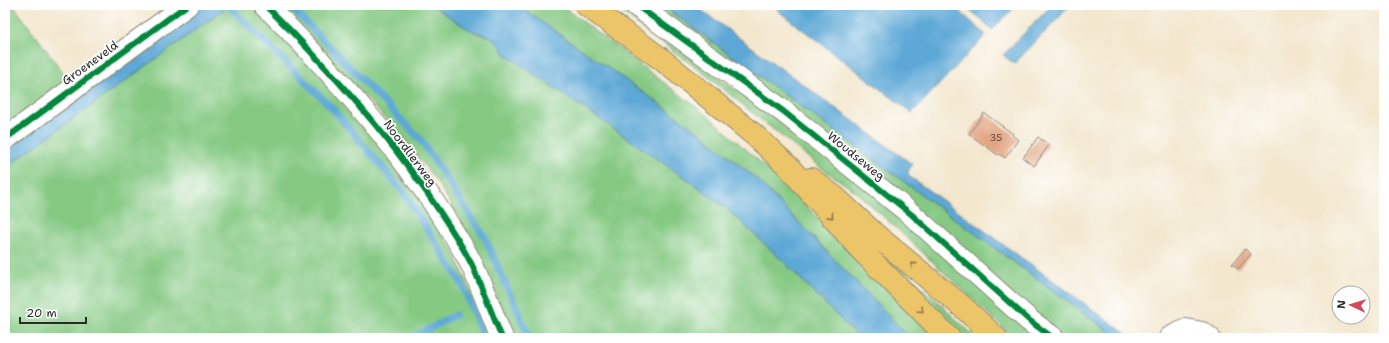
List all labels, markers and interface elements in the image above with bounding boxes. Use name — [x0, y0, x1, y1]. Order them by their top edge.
street label: Groeneveld — [59, 37, 122, 89]
street label: Noordlierweg — [380, 117, 440, 189]
street label: Woudseweg — [824, 128, 888, 184]
house number: 35 — [990, 131, 1002, 144]
one-way arrow — [826, 211, 834, 219]
one-way arrow — [910, 263, 917, 270]
north arrow — [1331, 285, 1371, 325]
scale bar — [20, 299, 86, 325]
text: N — [1334, 299, 1349, 309]
text: 20 m — [26, 305, 57, 321]
one-way arrow — [916, 305, 924, 313]

